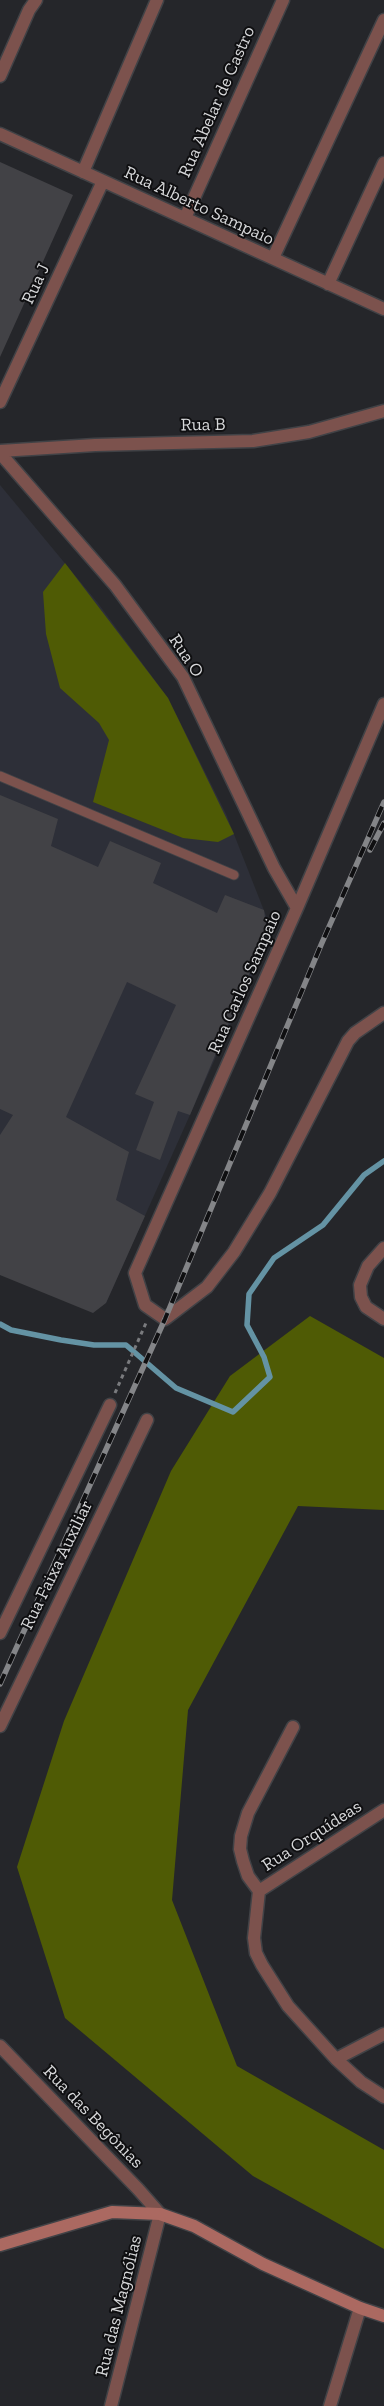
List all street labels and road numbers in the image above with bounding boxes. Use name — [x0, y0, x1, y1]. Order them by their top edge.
street label: Rua Abelar de Castro — [174, 23, 260, 181]
street label: Rua Alberto Sampaio — [121, 162, 277, 250]
street label: Rua J — [17, 260, 55, 308]
street label: Rua B — [180, 414, 226, 436]
street label: Rua O — [164, 630, 208, 682]
street label: Rua Carlos Sampaio — [204, 907, 286, 1057]
street label: Rua Faixa Auxiliar — [16, 1497, 98, 1633]
street label: Rua Orquídeas — [258, 1796, 366, 1876]
street label: Rua das Begônias — [38, 2061, 148, 2173]
street label: Rua das Magnólias — [91, 2233, 147, 2379]

